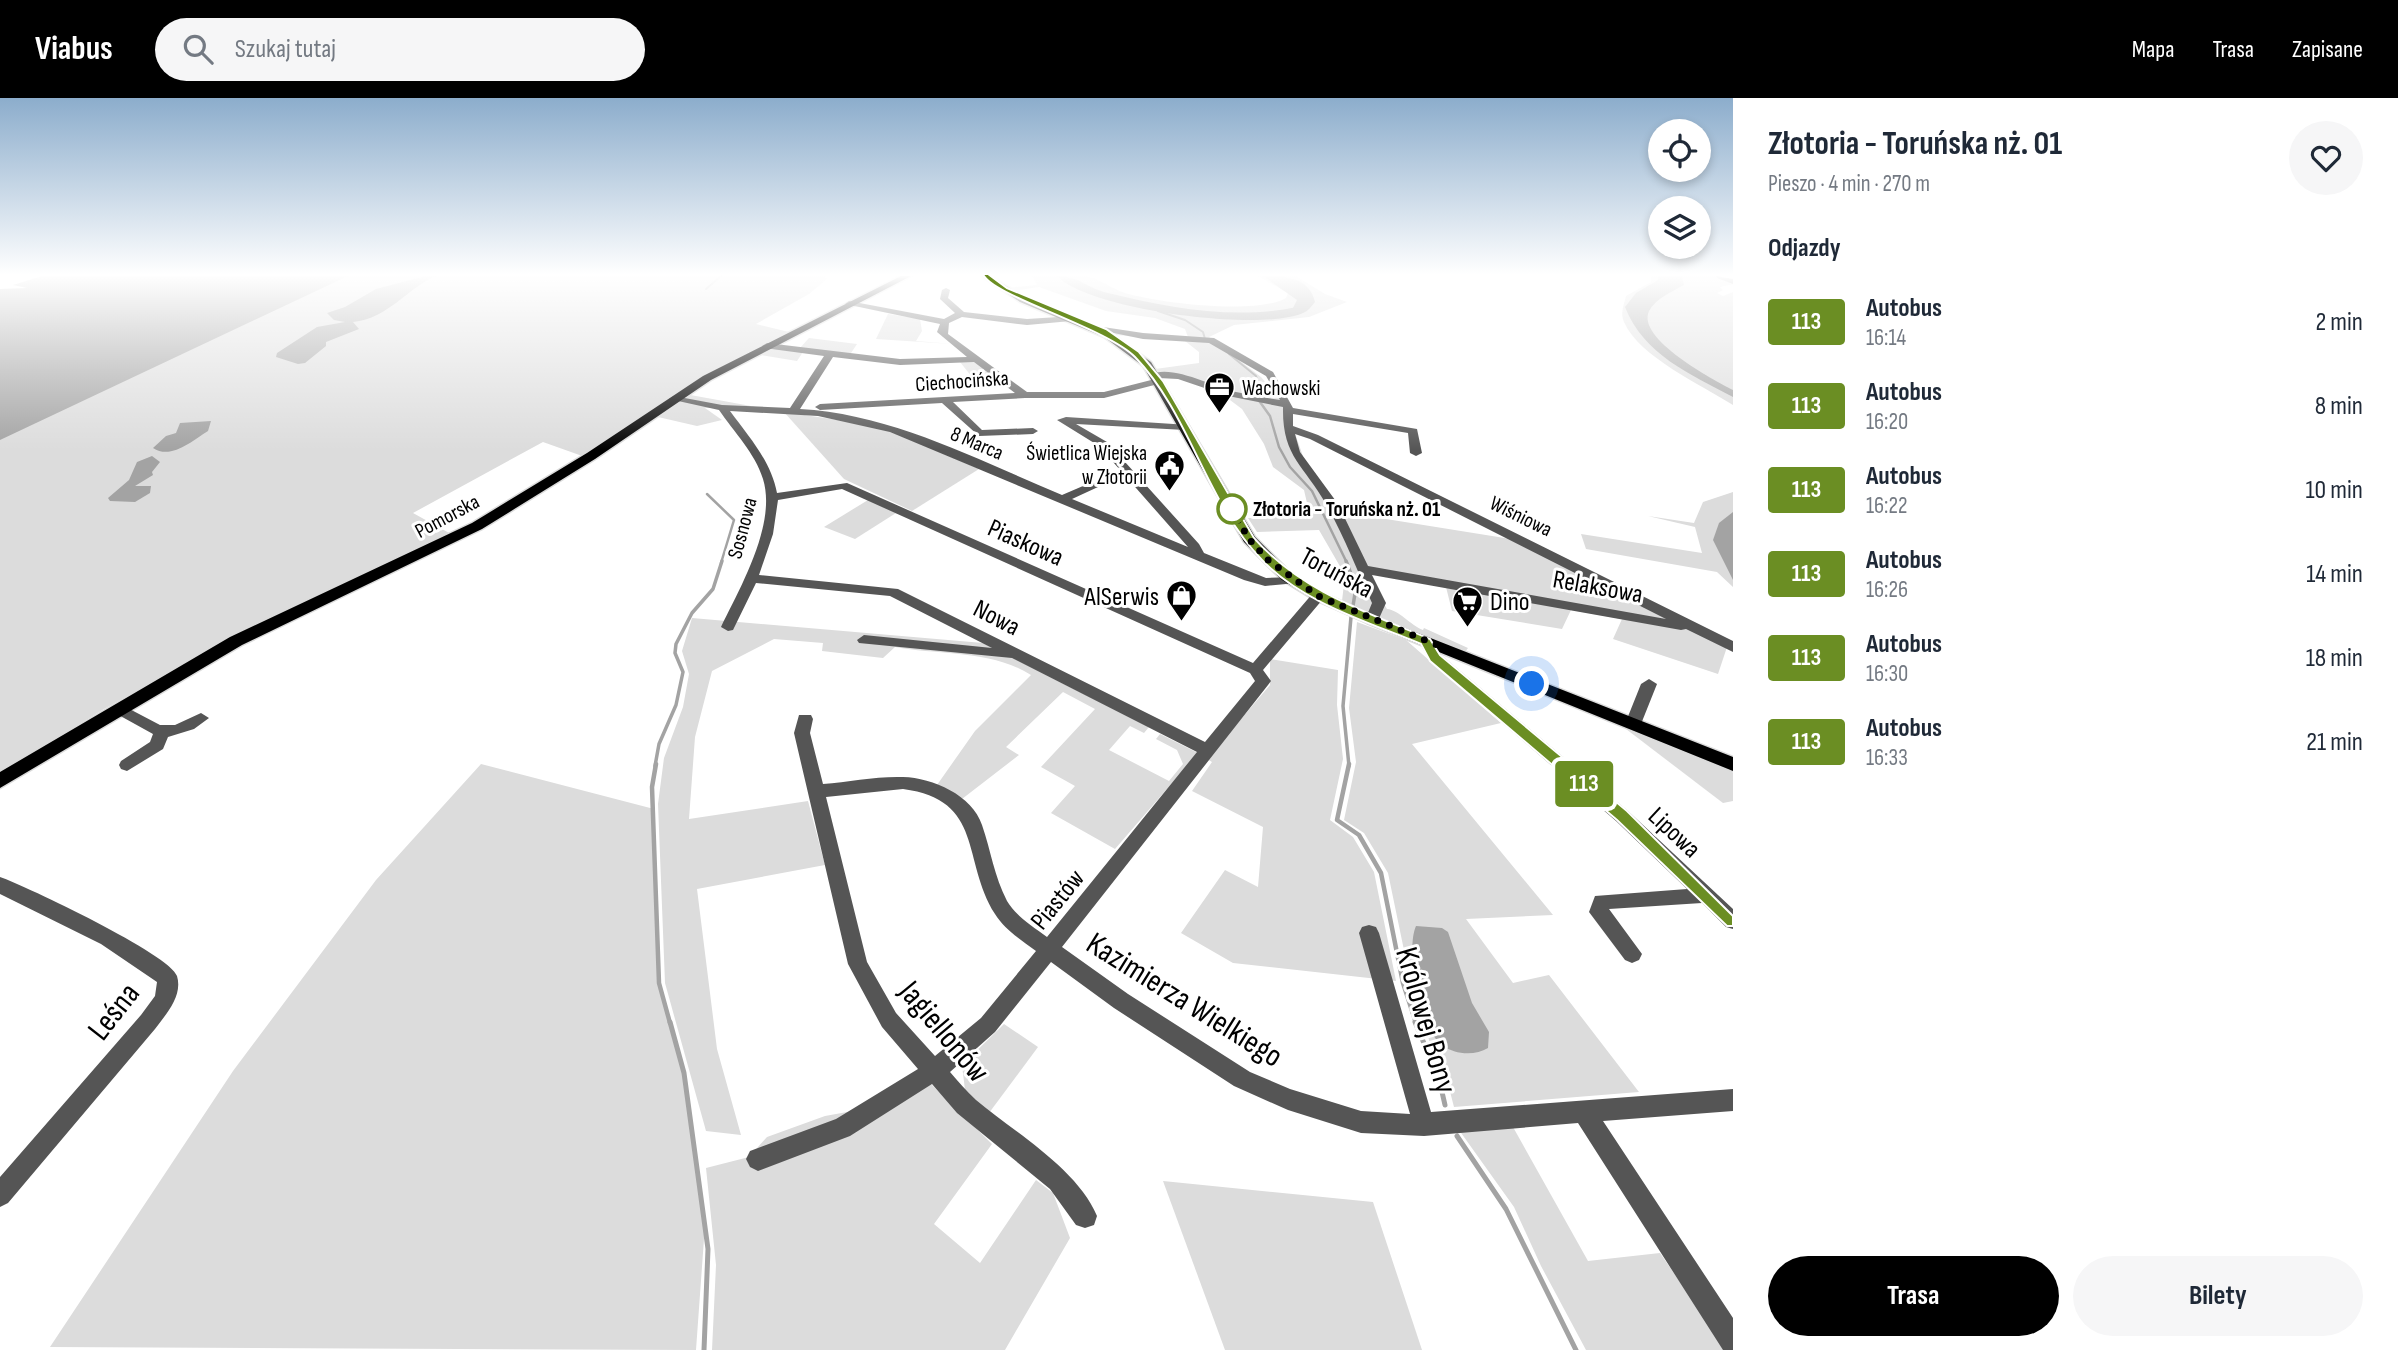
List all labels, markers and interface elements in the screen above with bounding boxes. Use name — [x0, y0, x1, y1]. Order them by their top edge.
search box — [155, 18, 645, 81]
text: Viabus — [35, 29, 113, 69]
icon: search — [179, 30, 217, 68]
text: Szukaj tutaj — [235, 34, 336, 65]
text: Mapa — [2132, 35, 2175, 64]
text: Trasa — [2213, 35, 2254, 64]
text: Zapisane — [2292, 35, 2363, 64]
map controls — [1648, 119, 1711, 259]
button: locate — [1648, 119, 1711, 182]
button: heart — [2289, 121, 2363, 195]
text: Złotoria - Toruńska nż. 01 — [1768, 124, 2062, 164]
text: Pieszo · 4 min · 270 m — [1768, 170, 1930, 198]
button: layers — [1648, 196, 1711, 259]
text: Odjazdy — [1768, 233, 1840, 264]
text: Autobus — [1866, 293, 1942, 324]
text: 113 — [1792, 307, 1821, 336]
text: 2 min — [2315, 307, 2363, 338]
text: 16:14 — [1866, 324, 1906, 352]
street label: Ciechocińska — [914, 366, 1010, 397]
office icon: Wachowski — [1202, 371, 1236, 415]
place label: Wachowski — [1242, 376, 1320, 401]
text: Autobus — [1866, 377, 1942, 408]
text: 113 — [1792, 391, 1821, 420]
text: 8 min — [2315, 391, 2363, 422]
text: 16:20 — [1866, 408, 1908, 436]
street label: 8 Marca — [947, 421, 1007, 466]
place label: Świetlica Wiejska w Złotorii — [1026, 441, 1147, 490]
public building icon: Świetlica Wiejska w Złotorii — [1153, 448, 1187, 492]
text: Autobus — [1866, 461, 1942, 492]
text: 113 — [1792, 475, 1821, 504]
text: 10 min — [2306, 475, 2363, 506]
street label: Pomorska — [411, 489, 484, 544]
street label: Wiśniowa — [1486, 491, 1556, 542]
text: 16:22 — [1866, 492, 1907, 520]
marker: Złotoria - Toruńska nż. 01 — [1217, 494, 1247, 524]
street label: Sosnowa — [722, 495, 763, 562]
place label: Złotoria - Toruńska nż. 01 — [1253, 497, 1440, 522]
street label: Piaskowa — [983, 513, 1068, 574]
street label: Toruńska — [1294, 541, 1378, 605]
text: Autobus — [1866, 545, 1942, 576]
text: 113 — [1792, 559, 1821, 588]
text: 14 min — [2306, 559, 2363, 590]
street label: Relaksowa — [1550, 564, 1645, 611]
text: 16:26 — [1866, 576, 1908, 604]
shop icon: AlSerwis — [1165, 579, 1199, 623]
place label: AlSerwis — [1084, 582, 1159, 613]
supermarket icon: Dino — [1450, 584, 1484, 628]
place label: Dino — [1490, 587, 1530, 618]
street label: Nowa — [968, 594, 1025, 643]
text: Autobus — [1866, 629, 1942, 660]
text: 113 — [1792, 643, 1821, 672]
text: 18 min — [2306, 643, 2363, 674]
text: 16:30 — [1866, 660, 1908, 688]
your location — [1514, 666, 1549, 701]
text: Autobus — [1866, 713, 1942, 744]
text: 113 — [1792, 727, 1821, 756]
text: 21 min — [2306, 727, 2363, 758]
text: 16:33 — [1866, 744, 1908, 772]
line badge: 113 — [1544, 761, 1624, 807]
text: 113 — [1569, 769, 1599, 798]
street label: Lipowa — [1641, 801, 1707, 865]
street label: Piastów — [1025, 863, 1092, 936]
street label: Kazimierza Wielkiego — [1079, 924, 1290, 1076]
street label: Królowej Bony — [1386, 943, 1465, 1098]
street label: Jagiellonów — [890, 973, 998, 1091]
street label: Leśna — [80, 976, 149, 1048]
button: Trasa — [1768, 1256, 2059, 1336]
button: Bilety — [2073, 1256, 2363, 1336]

